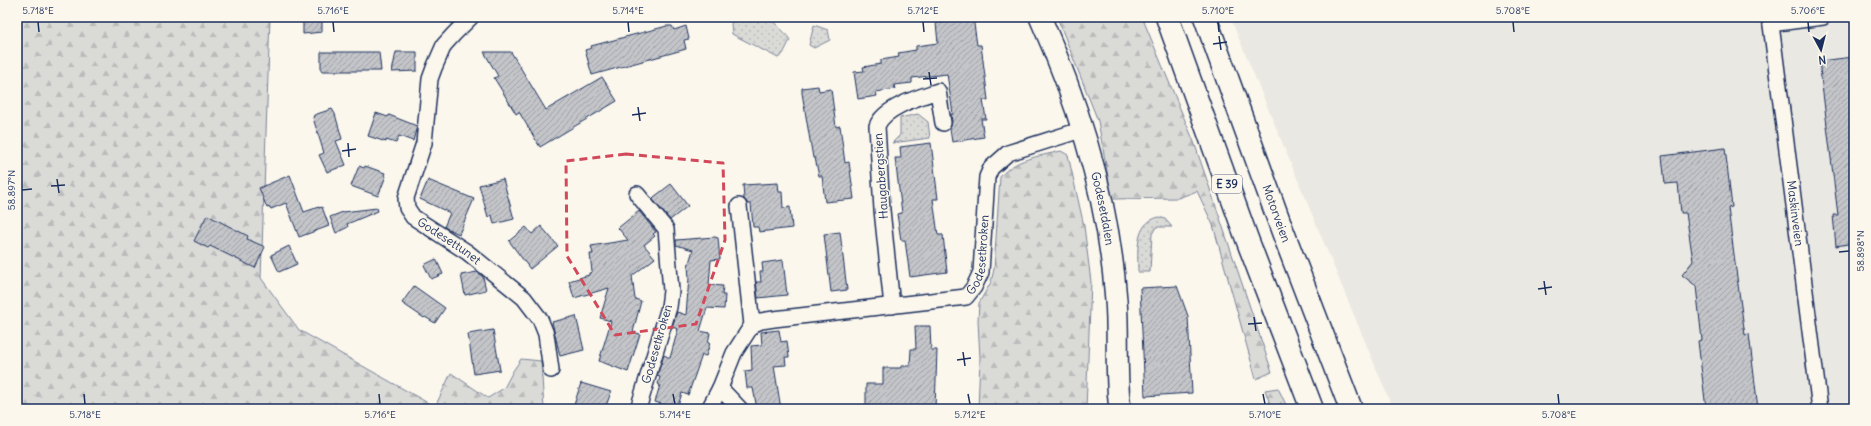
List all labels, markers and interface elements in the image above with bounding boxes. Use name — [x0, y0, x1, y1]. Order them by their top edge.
text: 5.718°E — [22, 4, 54, 17]
text: 5.716°E — [317, 4, 349, 17]
text: 5.714°E — [612, 4, 644, 17]
text: 5.712°E — [907, 4, 939, 17]
text: 5.710°E — [1202, 4, 1234, 17]
text: 5.708°E — [1496, 4, 1530, 17]
text: 5.706°E — [1791, 4, 1825, 17]
north arrow — [1801, 30, 1841, 70]
text: N — [1818, 53, 1827, 67]
street label: Haugabergstien — [870, 133, 891, 219]
text: 58.897°N — [5, 170, 18, 210]
street label: Godesetdalen — [1088, 170, 1118, 246]
road number: E 39 — [1212, 175, 1242, 193]
street label: Maskinveien — [1784, 180, 1807, 247]
street label: Motorveien — [1259, 182, 1294, 244]
street label: Godesettunet — [415, 214, 484, 267]
street label: Godesetkroken — [963, 214, 992, 298]
text: 58.898°N — [1854, 230, 1867, 272]
street label: Godesetkroken — [638, 302, 675, 385]
text: 5.718°E — [69, 408, 101, 421]
text: 5.716°E — [364, 408, 396, 421]
text: 5.714°E — [659, 408, 691, 421]
text: 5.712°E — [954, 408, 986, 421]
text: 5.710°E — [1249, 408, 1281, 421]
text: 5.708°E — [1542, 408, 1576, 421]

